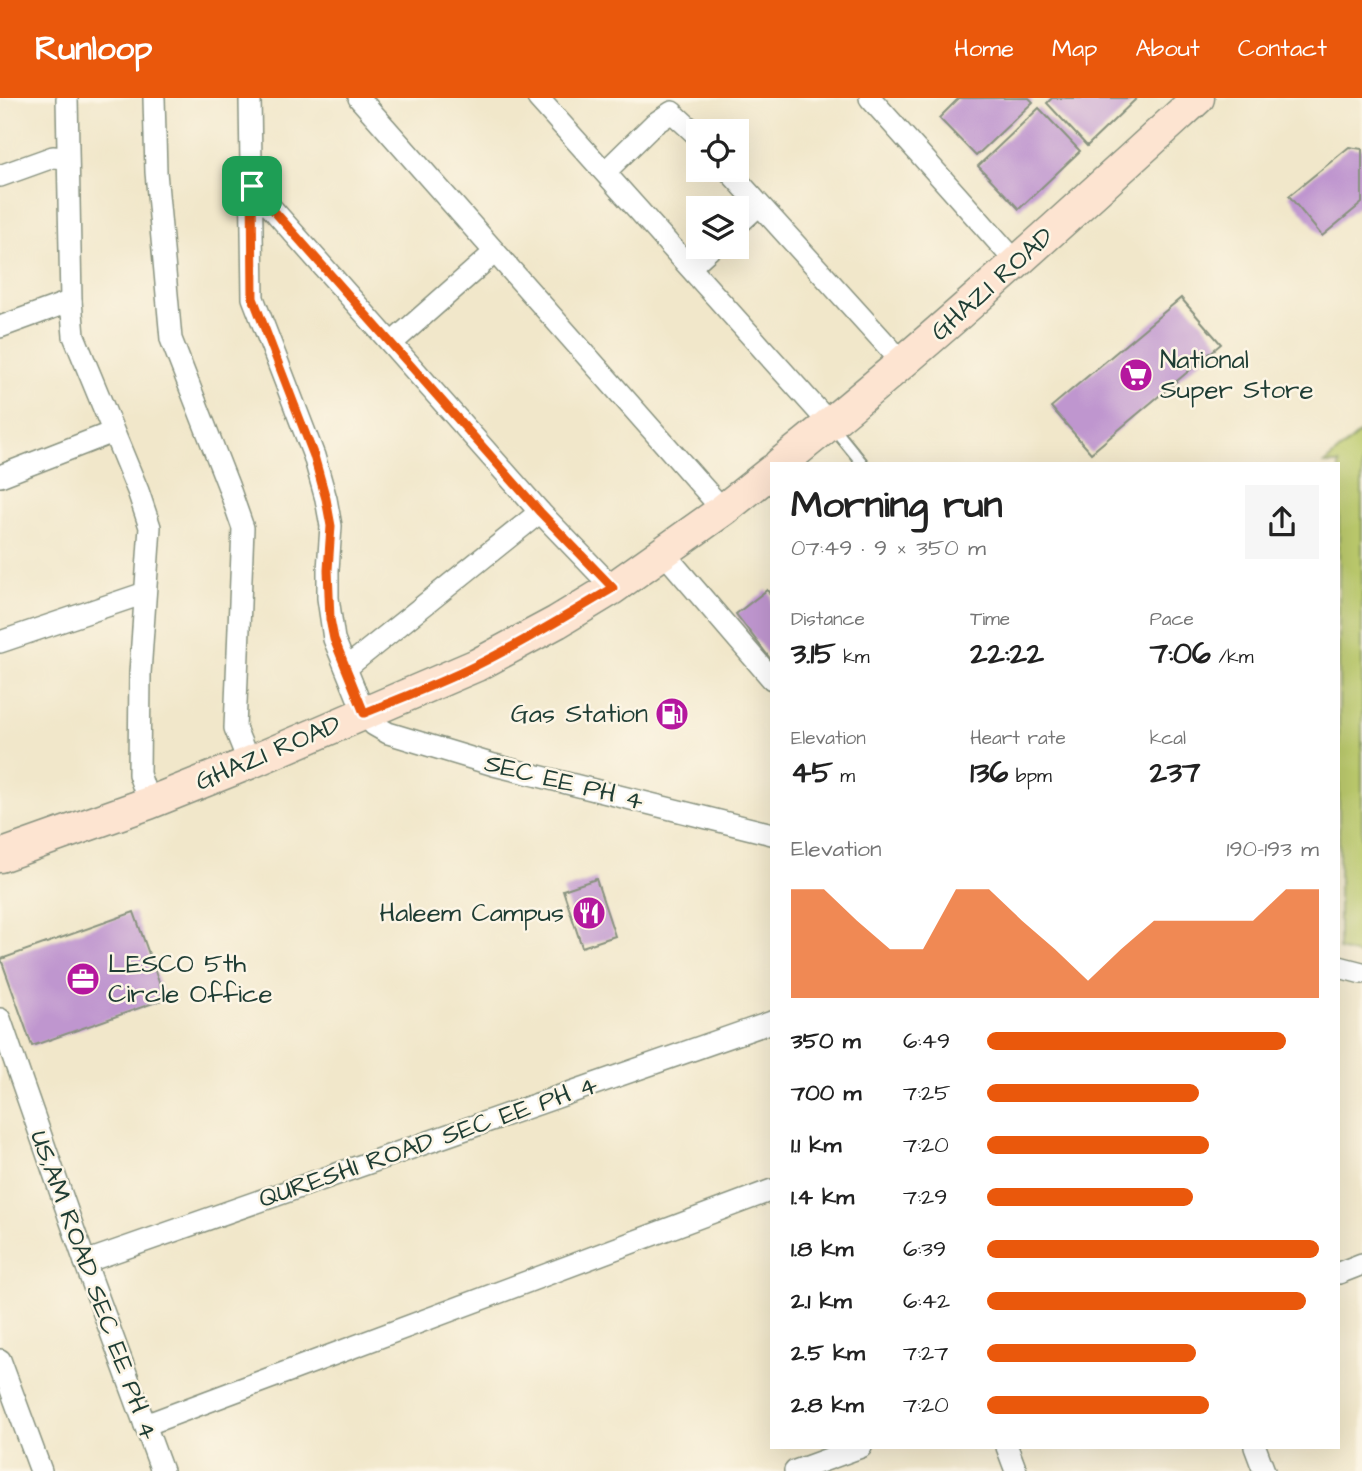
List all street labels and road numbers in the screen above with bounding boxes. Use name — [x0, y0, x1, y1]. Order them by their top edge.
street label: GHAZI ROAD — [923, 219, 1062, 349]
street label: GHAZI ROAD — [190, 706, 346, 800]
street label: SEC EE PH 4 — [481, 745, 647, 819]
street label: QURESHI ROAD SEC EE PH 4 — [254, 1067, 603, 1217]
street label: US,AM ROAD SEC EE PH 4 — [21, 1125, 167, 1445]

